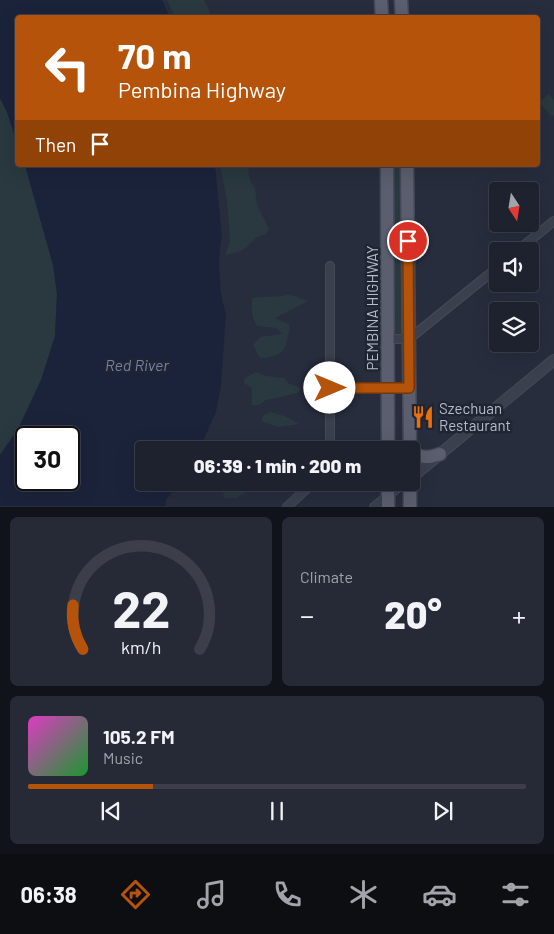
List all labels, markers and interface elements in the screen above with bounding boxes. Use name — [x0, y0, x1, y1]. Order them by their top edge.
text: 70 m — [118, 34, 192, 76]
icon: left — [35, 35, 100, 100]
text: Pembina Highway — [118, 76, 286, 102]
icon: arrive — [86, 130, 114, 158]
text: Then — [35, 133, 76, 156]
north arrow — [489, 182, 539, 232]
map controls — [489, 182, 539, 352]
pin — [387, 220, 429, 262]
icon: arrive — [394, 227, 422, 255]
button: sound — [489, 242, 539, 292]
street label: PEMBINA HIGHWAY — [363, 245, 381, 371]
button: layers — [489, 302, 539, 352]
water label: Red River — [105, 355, 170, 374]
position arrow — [303, 361, 355, 413]
place label: Szechuan Restaurant — [439, 399, 511, 434]
restaurant icon: Szechuan Restaurant — [410, 404, 436, 430]
speed limit sign: 30 — [15, 426, 80, 491]
text: 06:39 · 1 min · 200 m — [194, 454, 361, 477]
text: Climate — [300, 567, 353, 586]
text: 22 — [112, 576, 170, 638]
text: 20° — [384, 591, 442, 637]
text: − — [300, 598, 314, 632]
text: + — [512, 598, 526, 632]
text: km/h — [121, 636, 161, 658]
text: 105.2 FM — [103, 725, 175, 748]
text: Music — [103, 748, 143, 767]
icon: previous — [97, 797, 125, 825]
icon: pause — [263, 797, 291, 825]
icon: next — [429, 797, 457, 825]
icon: directions — [118, 877, 153, 912]
icon: music — [194, 877, 229, 912]
icon: phone — [270, 877, 305, 912]
icon: climate — [346, 877, 381, 912]
icon: car — [422, 877, 457, 912]
icon: filters — [498, 877, 533, 912]
text: 06:38 — [21, 881, 77, 907]

